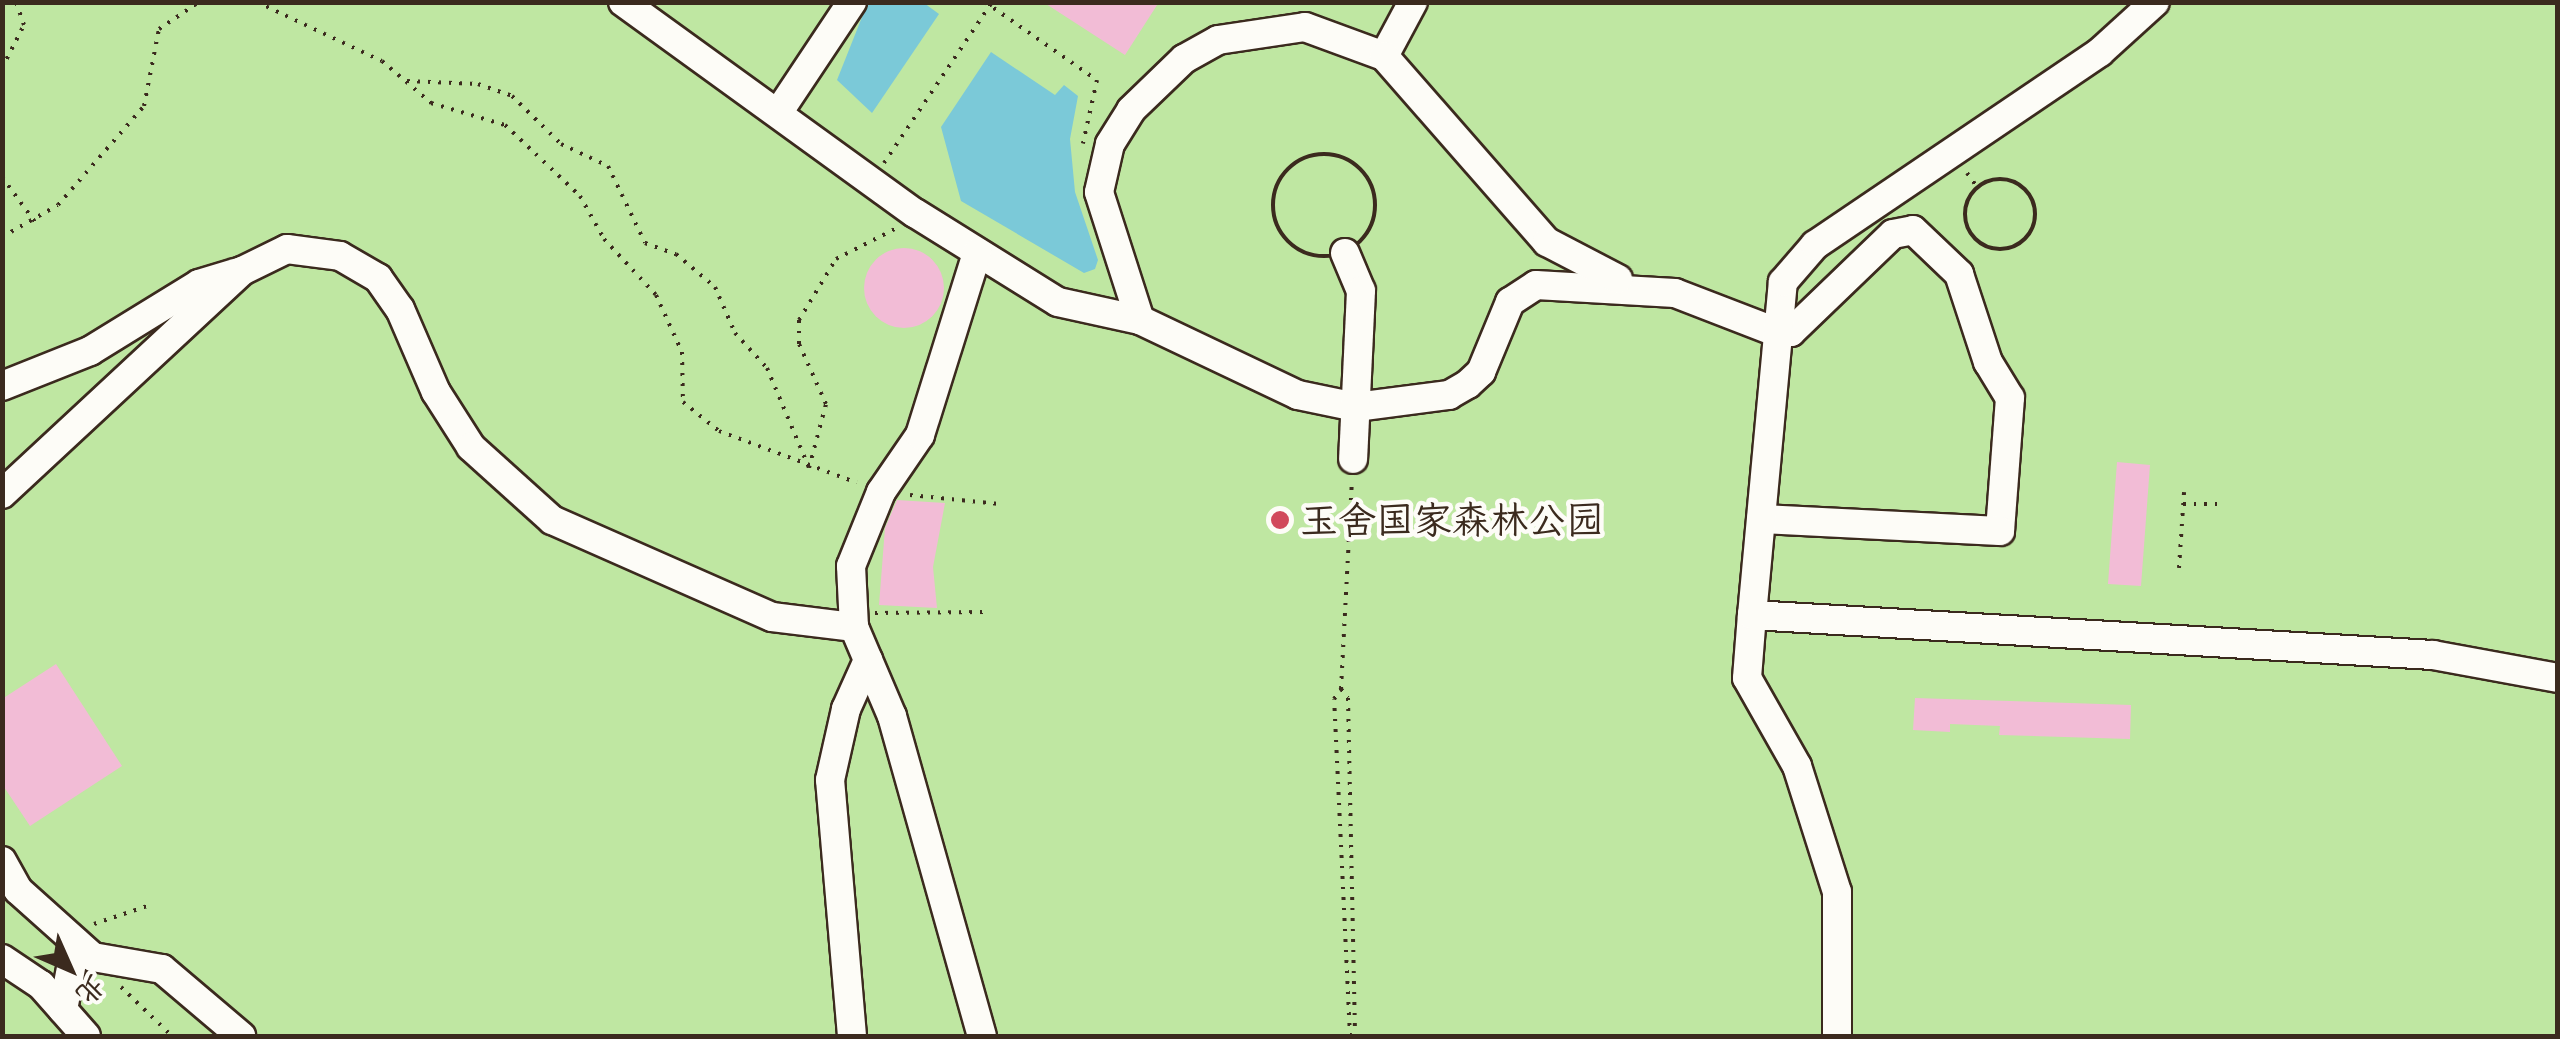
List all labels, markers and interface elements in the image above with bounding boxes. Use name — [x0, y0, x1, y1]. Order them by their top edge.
place label: 玉舍国家森林公园 — [1300, 497, 1604, 543]
marker: 玉舍国家森林公园 — [1269, 509, 1291, 531]
north arrow — [20, 919, 120, 1019]
text: 北 — [68, 967, 115, 1014]

